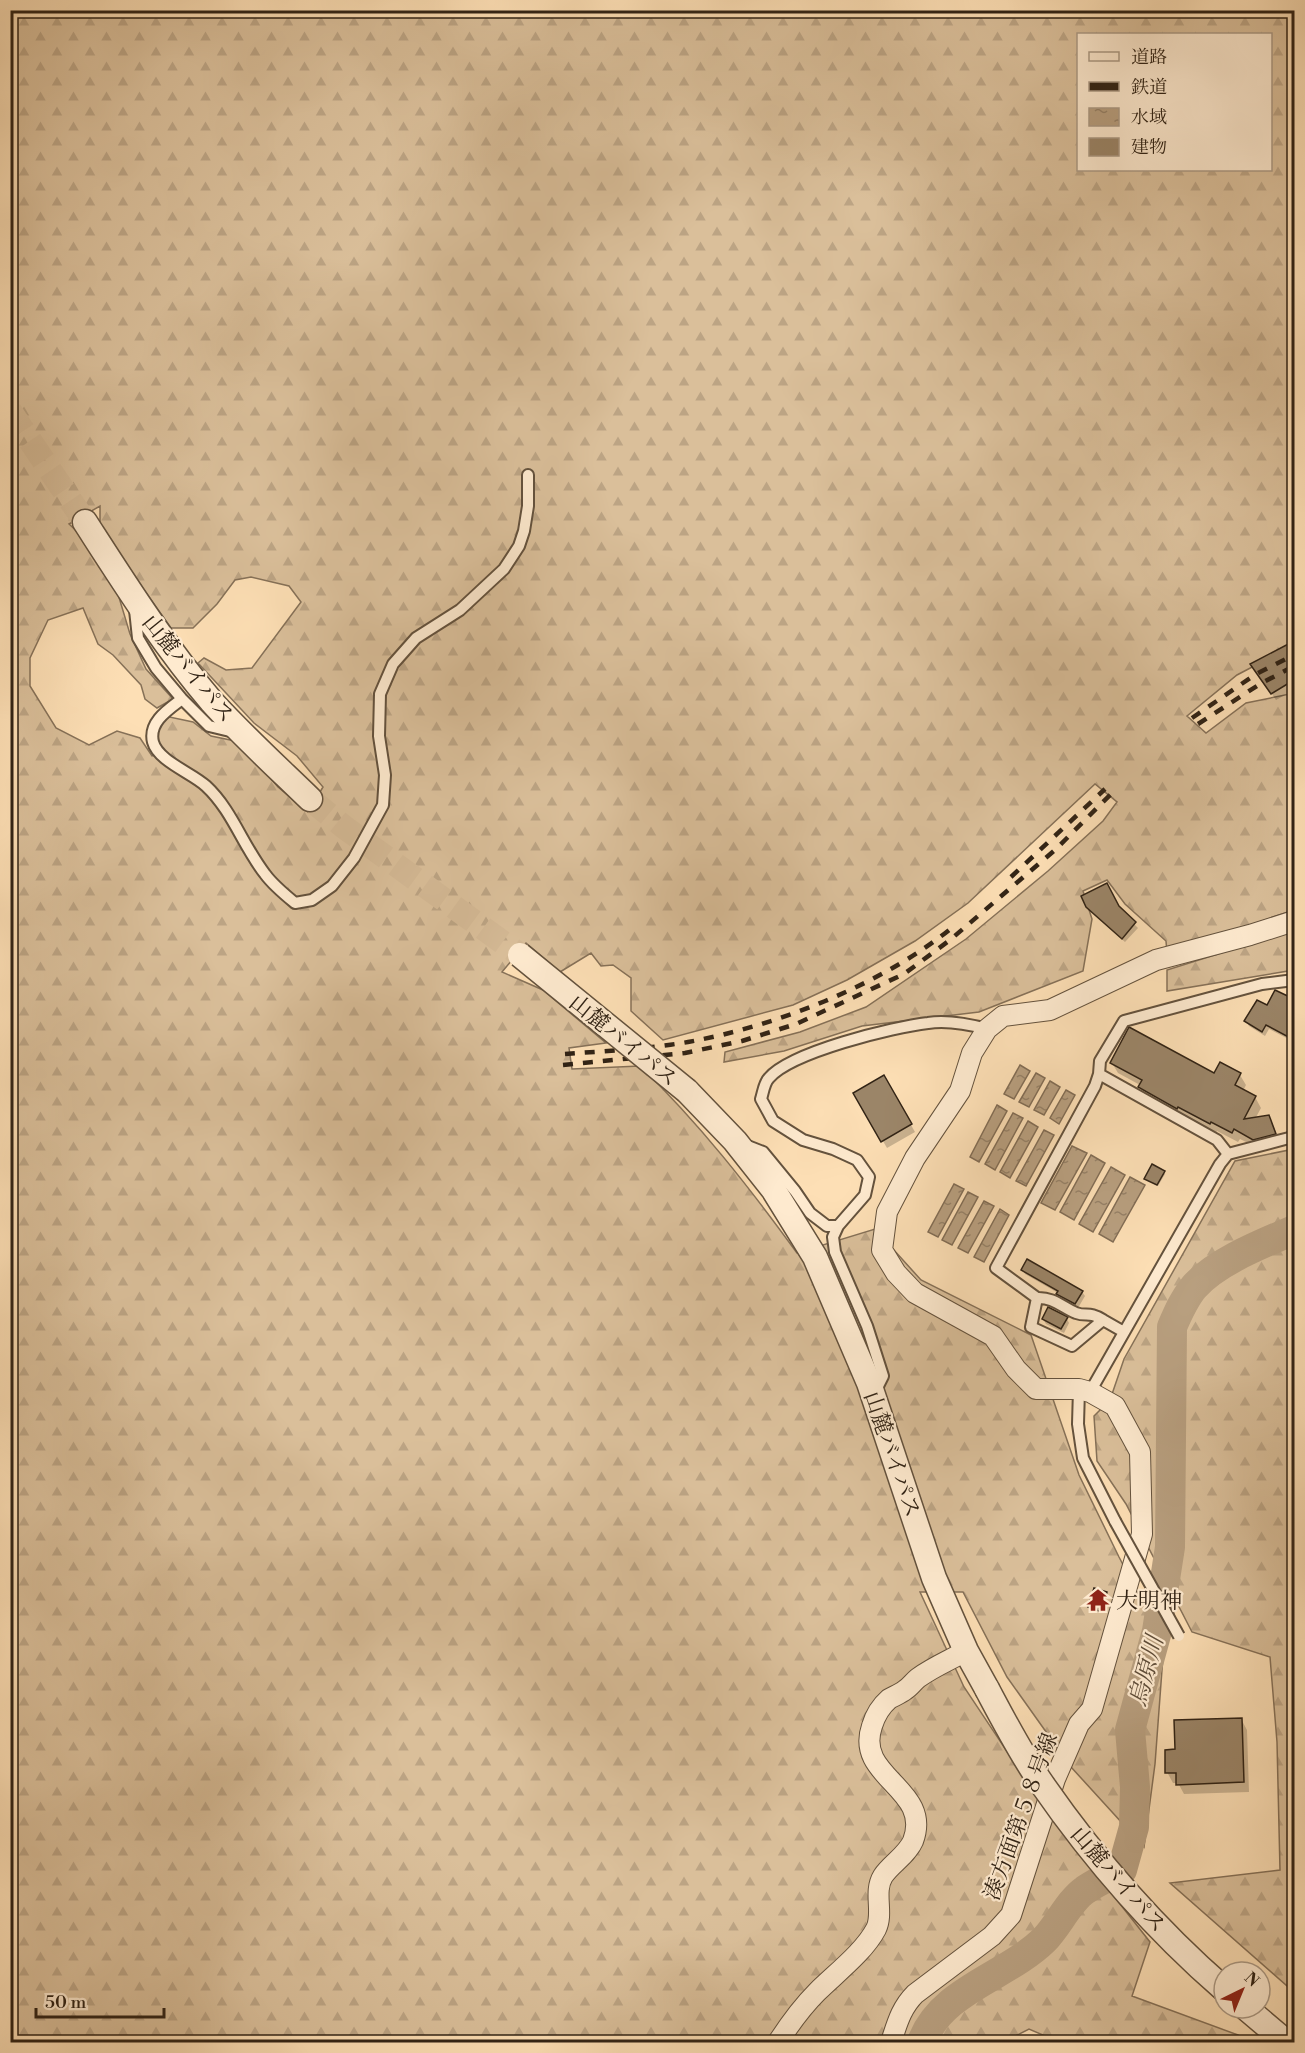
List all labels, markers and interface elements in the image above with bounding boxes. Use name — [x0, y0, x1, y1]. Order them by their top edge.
legend — [1077, 33, 1272, 171]
text: 道路 — [1131, 46, 1167, 69]
text: 鉄道 — [1131, 76, 1167, 99]
text: 水域 — [1131, 106, 1167, 129]
text: 建物 — [1131, 136, 1167, 159]
street label: 山麓バイパス — [136, 609, 240, 729]
street label: 山麓バイパス — [563, 989, 683, 1093]
street label: 山麓バイパス — [857, 1388, 926, 1521]
temple icon: 大明神 — [1085, 1587, 1111, 1613]
place label: 大明神 — [1116, 1588, 1182, 1615]
water label: 烏原川 — [1123, 1630, 1172, 1710]
street label: 湊方面第５８号線 — [979, 1729, 1064, 1904]
street label: 山麓バイパス — [1065, 1821, 1171, 1938]
north arrow — [1212, 1960, 1272, 2020]
text: N — [1240, 1968, 1263, 1992]
scale bar — [36, 1981, 164, 2019]
text: 50 m — [45, 1991, 87, 2014]

